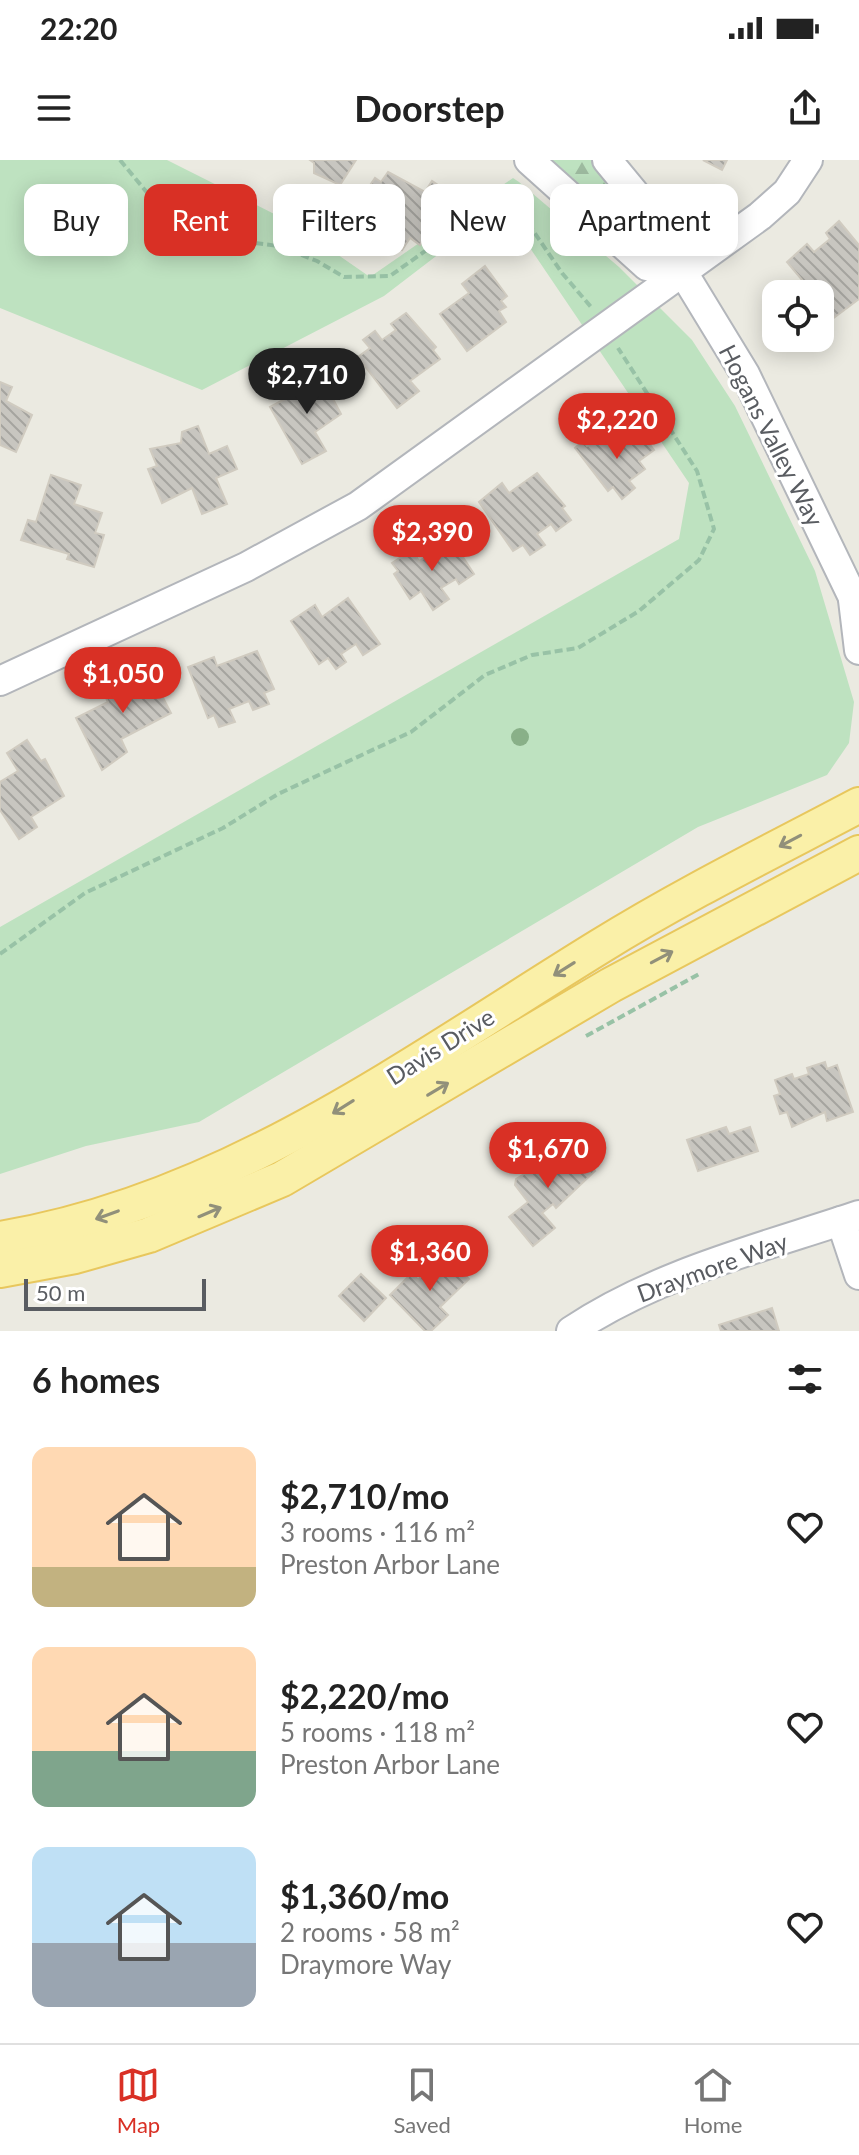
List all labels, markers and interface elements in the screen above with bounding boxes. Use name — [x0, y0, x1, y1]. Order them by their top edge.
text: 22:20 — [40, 10, 117, 46]
icon: menu — [32, 86, 76, 130]
text: Doorstep — [354, 86, 505, 130]
icon: share — [783, 86, 827, 130]
chip: Buy — [24, 184, 128, 256]
chip: Rent — [144, 184, 257, 256]
chip: Filters — [273, 184, 405, 256]
chip: New — [421, 184, 534, 256]
chip: Apartment — [550, 184, 738, 256]
map controls — [762, 280, 834, 352]
button: locate — [762, 280, 834, 352]
street label: Hogans Valley Way — [714, 339, 831, 531]
pin: $2,710 — [242, 348, 372, 416]
text: $2,710 — [266, 358, 348, 390]
pin: $2,220 — [552, 393, 682, 461]
text: $2,220 — [576, 403, 658, 435]
pin: $2,390 — [367, 505, 497, 573]
text: $2,390 — [391, 515, 473, 547]
pin: $1,050 — [58, 647, 188, 715]
text: $1,050 — [82, 657, 164, 689]
one-way arrow — [779, 834, 802, 850]
one-way arrow — [650, 949, 674, 965]
one-way arrow — [553, 960, 575, 977]
street label: Davis Drive — [381, 1002, 499, 1090]
one-way arrow — [426, 1080, 449, 1096]
one-way arrow — [333, 1099, 355, 1116]
pin: $1,670 — [483, 1122, 613, 1190]
text: $1,670 — [507, 1132, 589, 1164]
one-way arrow — [197, 1204, 221, 1219]
one-way arrow — [95, 1209, 120, 1224]
pin: $1,360 — [365, 1225, 495, 1293]
street label: Draymore Way — [633, 1226, 792, 1308]
text: $1,360 — [389, 1235, 471, 1267]
scale bar — [24, 1275, 206, 1311]
text: 50 m — [36, 1279, 85, 1306]
icon: filters — [783, 1357, 827, 1401]
text: 6 homes — [32, 1359, 160, 1400]
text: $2,710/mo — [280, 1475, 449, 1516]
icon: home — [96, 1479, 192, 1575]
icon: heart — [783, 1505, 827, 1549]
text: 3 rooms · 116 m² — [280, 1516, 475, 1548]
text: Preston Arbor Lane — [280, 1548, 500, 1580]
text: $2,220/mo — [280, 1675, 449, 1716]
icon: home — [96, 1679, 192, 1775]
icon: heart — [783, 1705, 827, 1749]
text: 5 rooms · 118 m² — [280, 1716, 475, 1748]
text: Preston Arbor Lane — [280, 1748, 500, 1780]
text: $1,360/mo — [280, 1875, 449, 1916]
icon: home — [96, 1879, 192, 1975]
icon: heart — [783, 1905, 827, 1949]
text: 2 rooms · 58 m² — [280, 1916, 460, 1948]
text: Draymore Way — [280, 1948, 451, 1980]
tab: Map — [116, 2063, 160, 2138]
tab: Saved — [393, 2063, 451, 2138]
tab: Home — [684, 2063, 742, 2138]

